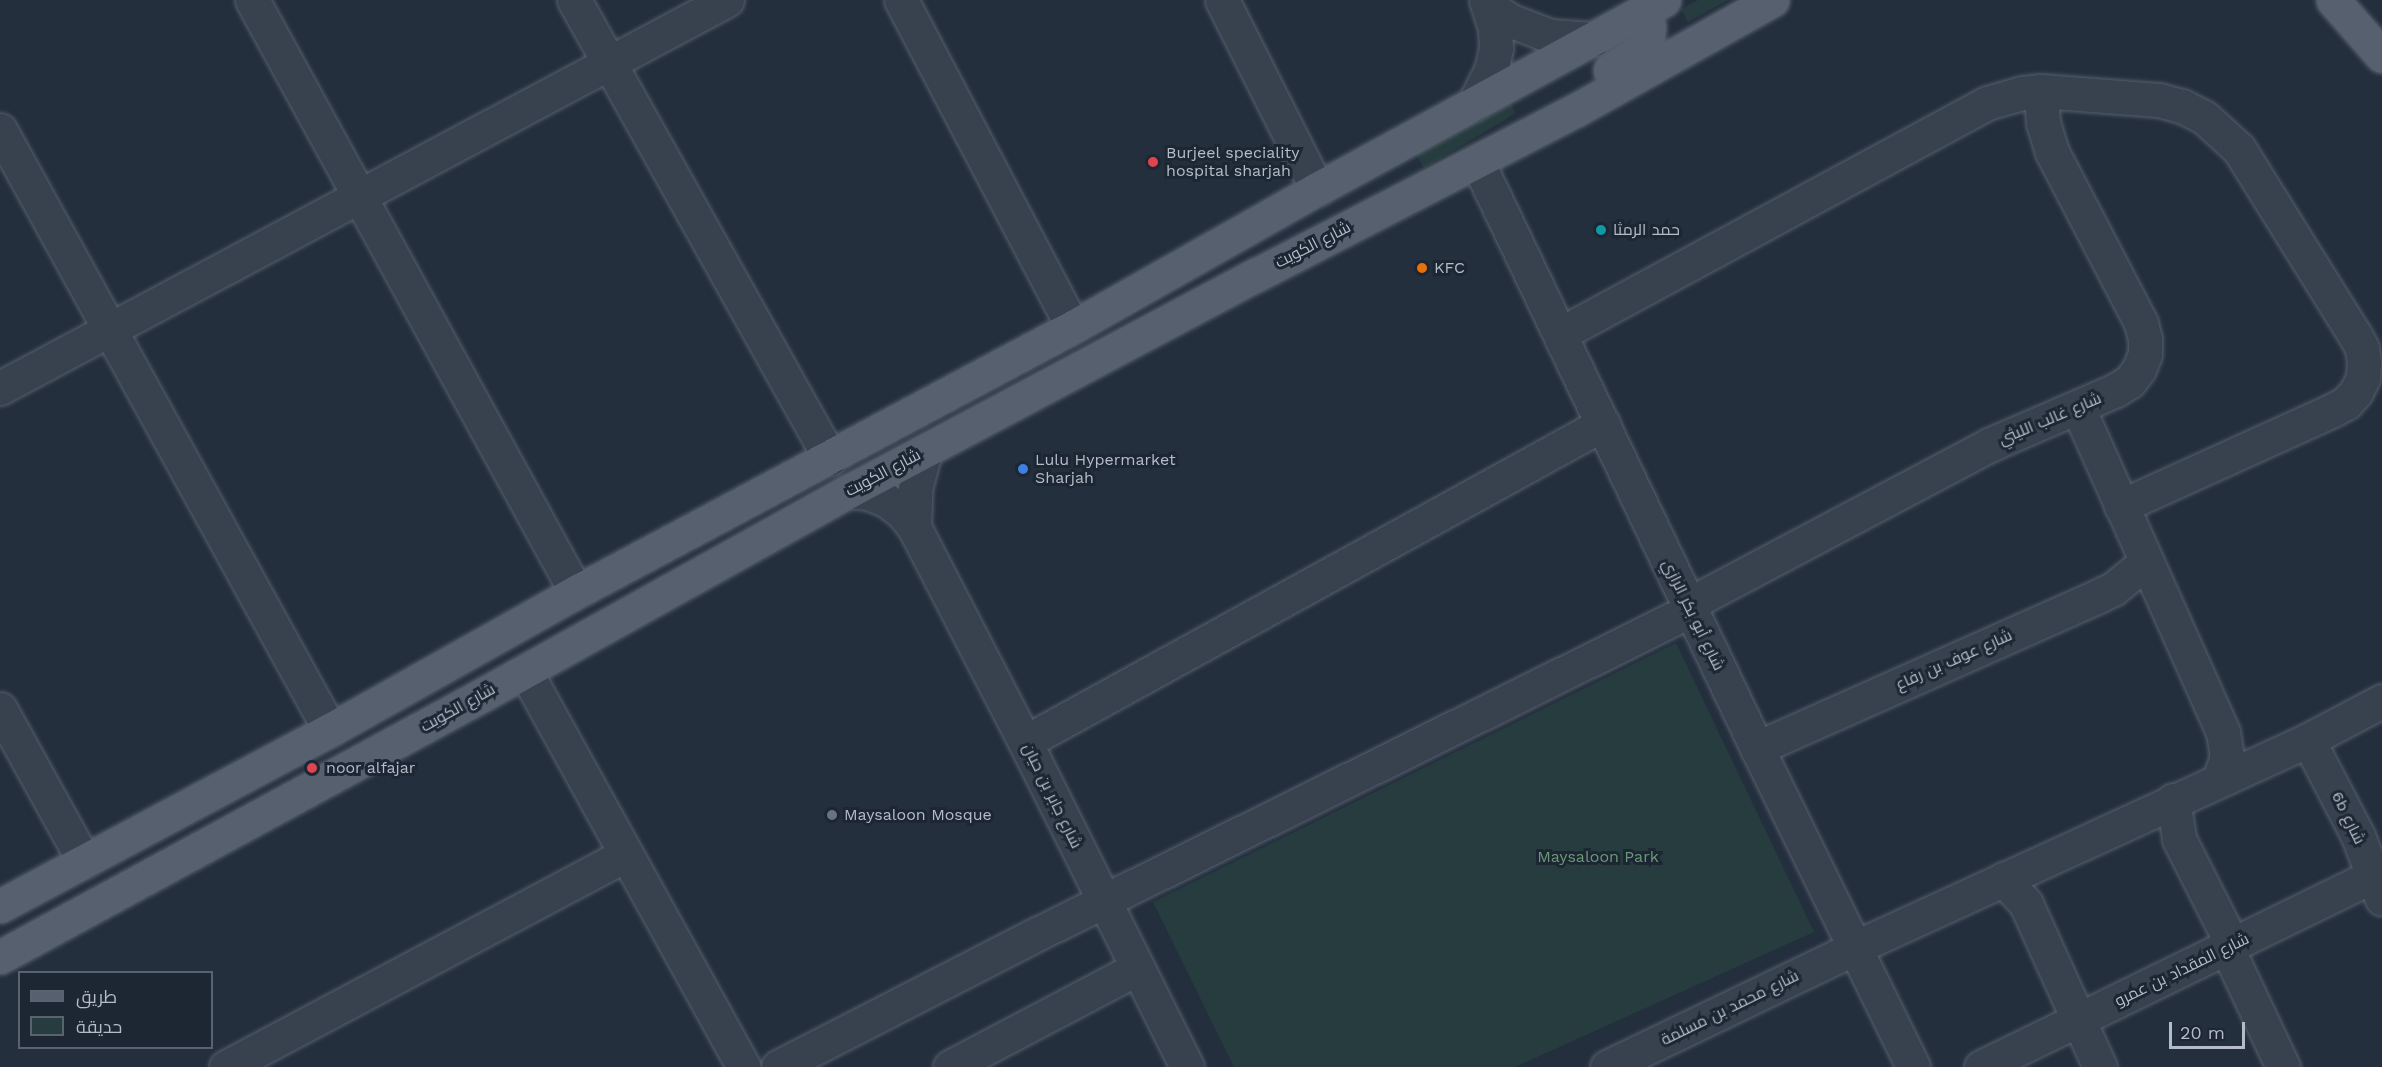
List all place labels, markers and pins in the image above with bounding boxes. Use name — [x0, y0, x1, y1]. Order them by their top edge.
place label: Burjeel speciality hospital sharjah — [1166, 143, 1300, 181]
marker: Burjeel speciality hospital sharjah — [1144, 153, 1162, 171]
place label: حمد الرمثا — [1613, 220, 1680, 240]
marker: حمد الرمثا — [1594, 223, 1608, 237]
place label: KFC — [1434, 258, 1465, 278]
marker: KFC — [1415, 261, 1429, 275]
place label: Lulu Hypermarket Sharjah — [1035, 450, 1176, 488]
marker: Lulu Hypermarket Sharjah — [1016, 462, 1030, 476]
place label: noor alfajar — [326, 758, 416, 778]
marker: noor alfajar — [303, 759, 321, 777]
place label: Maysaloon Mosque — [844, 805, 992, 825]
marker: Maysaloon Mosque — [825, 808, 839, 822]

